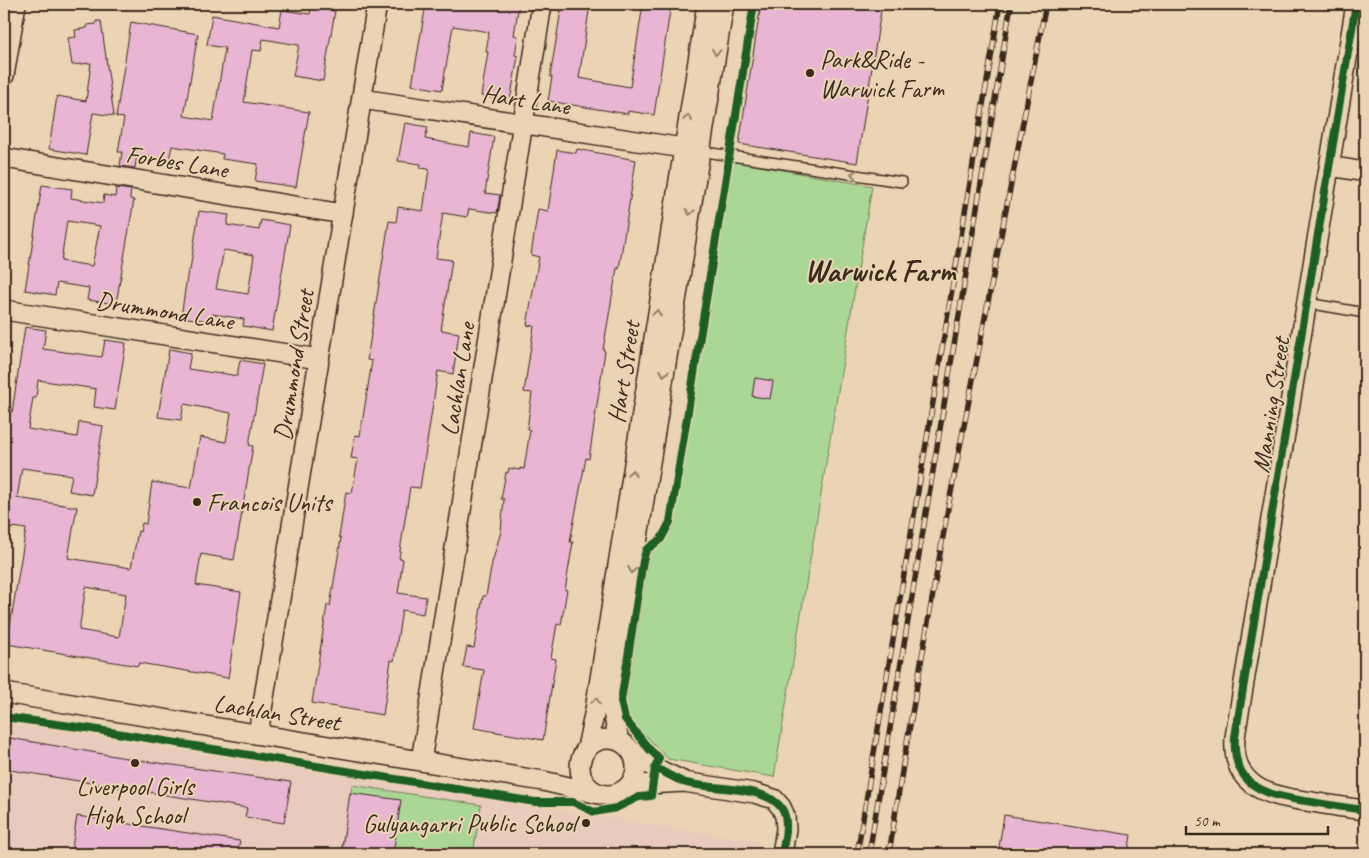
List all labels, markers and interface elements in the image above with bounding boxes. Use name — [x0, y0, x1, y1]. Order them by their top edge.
place label: Park&Ride - Warwick Farm — [820, 44, 945, 105]
one-way arrow — [711, 47, 721, 56]
marker: Park&Ride - Warwick Farm — [804, 67, 816, 79]
street label: Hart Lane — [480, 77, 574, 123]
one-way arrow — [683, 113, 693, 122]
street label: Forbes Lane — [124, 138, 232, 186]
one-way arrow — [849, 170, 858, 180]
one-way arrow — [685, 208, 695, 217]
district label: Warwick Farm — [805, 252, 957, 290]
street label: Drummond Lane — [94, 284, 238, 338]
street label: Drummond Street — [266, 285, 322, 443]
one-way arrow — [652, 308, 662, 317]
street label: Hart Street — [600, 316, 648, 425]
street label: Lachlan Lane — [433, 319, 483, 438]
street label: Manning Street — [1245, 333, 1298, 475]
one-way arrow — [659, 369, 670, 377]
one-way arrow — [626, 469, 637, 477]
place label: Francois Units — [207, 487, 334, 519]
marker: Francois Units — [191, 496, 203, 508]
one-way arrow — [628, 566, 638, 575]
street label: Lachlan Street — [211, 687, 345, 739]
one-way arrow — [591, 696, 601, 705]
marker: Liverpool Girls High School — [129, 757, 141, 769]
place label: Liverpool Girls High School — [76, 771, 196, 832]
scale bar — [1186, 803, 1329, 835]
place label: Gulyangarri Public School — [363, 808, 581, 840]
text: 50 m — [1194, 812, 1221, 831]
marker: Gulyangarri Public School — [580, 817, 592, 829]

